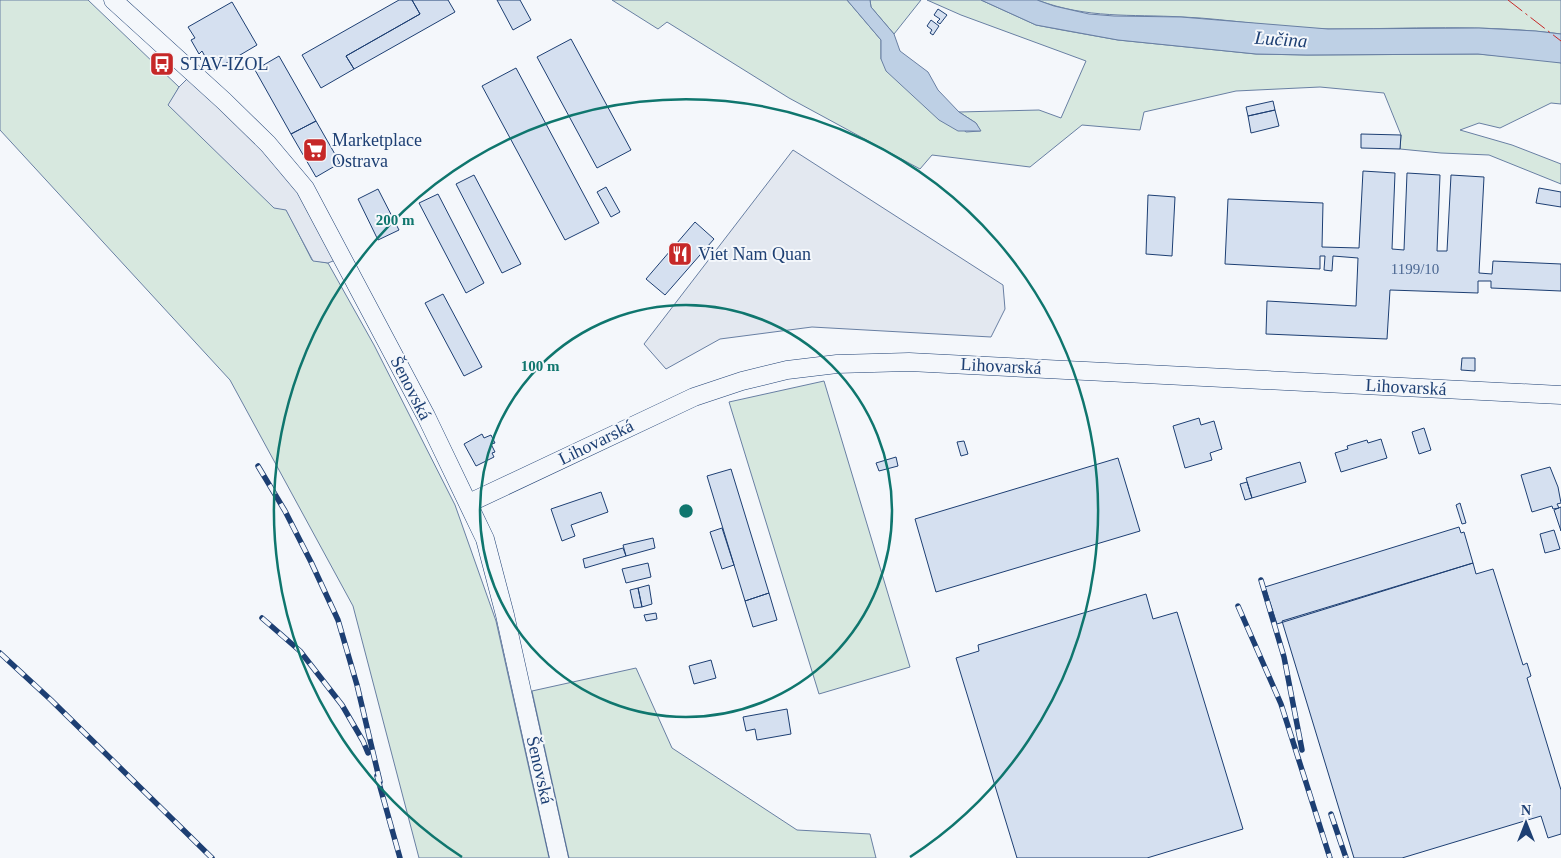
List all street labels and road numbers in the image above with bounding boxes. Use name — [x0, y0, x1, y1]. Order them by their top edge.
street label: Šenovská — [386, 352, 436, 423]
street label: Lihovarská — [960, 354, 1042, 378]
street label: Lihovarská — [1365, 375, 1447, 399]
street label: Lihovarská — [555, 415, 637, 469]
street label: Šenovská — [522, 734, 558, 806]

